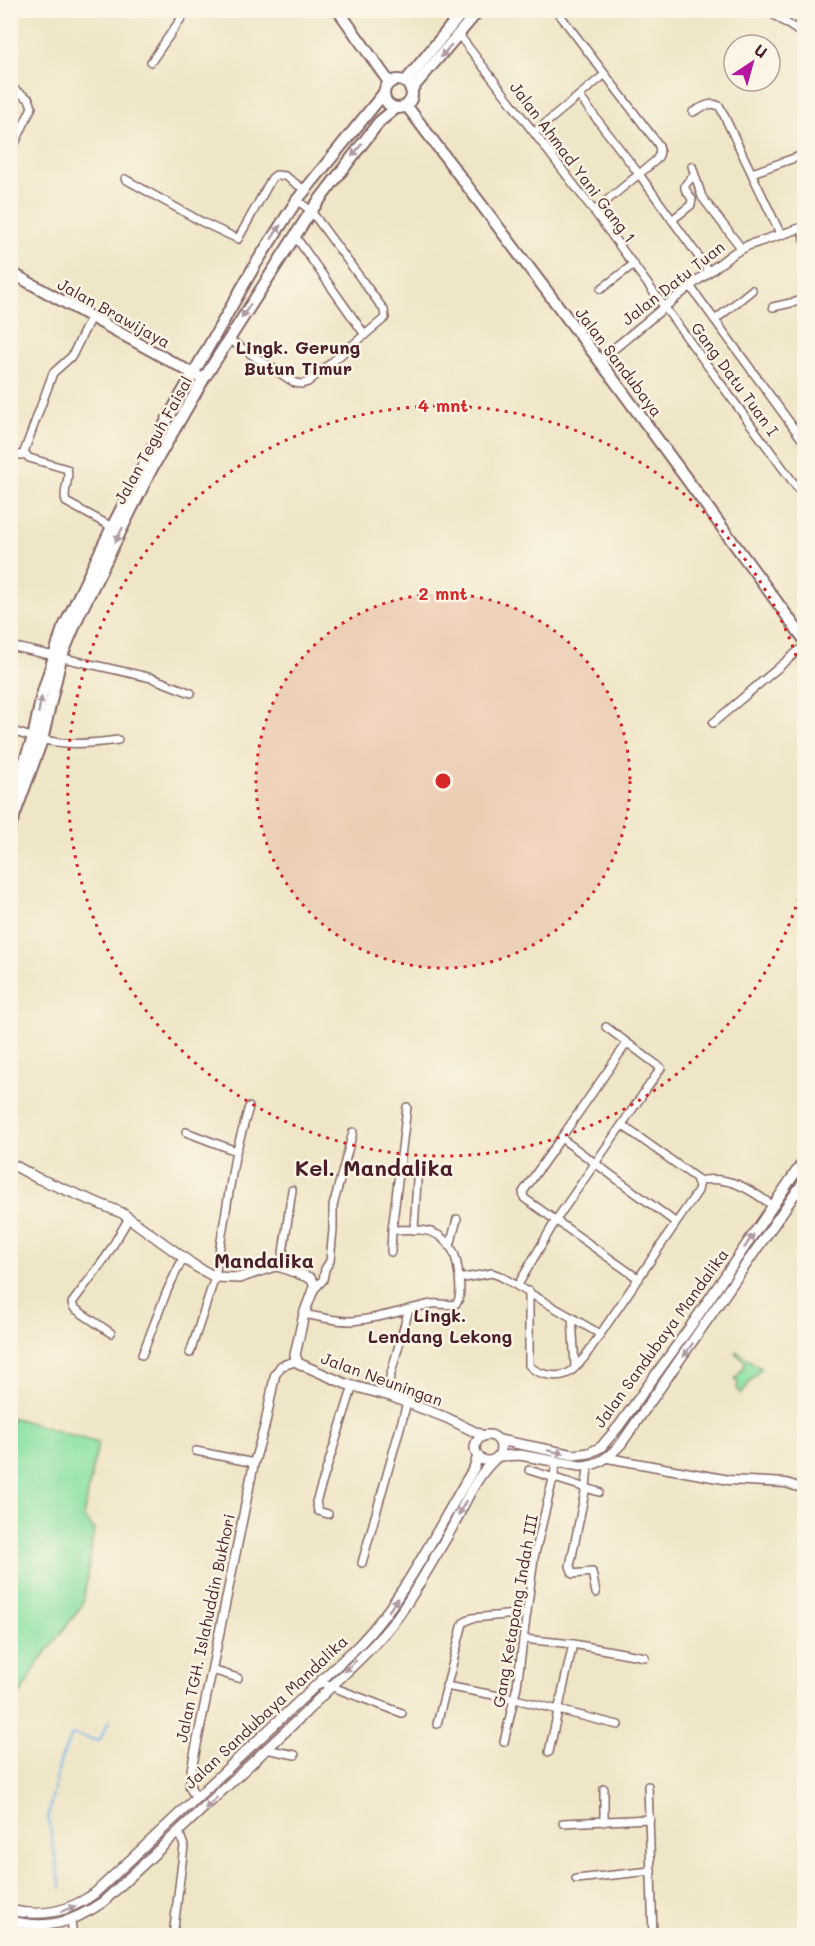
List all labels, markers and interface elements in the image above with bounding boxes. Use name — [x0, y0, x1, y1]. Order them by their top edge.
north arrow — [722, 33, 782, 93]
text: U — [750, 39, 772, 62]
one-way arrow — [439, 43, 452, 59]
street label: Jalan Ahmad Yani Gang 1 — [506, 77, 641, 246]
one-way arrow — [350, 142, 363, 158]
one-way arrow — [271, 224, 282, 240]
street label: Jalan Datu Tuan — [617, 236, 728, 329]
street label: Jalan Brawijaya — [54, 273, 174, 352]
one-way arrow — [241, 303, 252, 319]
street label: Jalan Sandubaya — [571, 303, 668, 421]
street label: Gang Datu Tuan I — [687, 318, 784, 440]
district label: Lingk. Gerung Butun Timur — [236, 335, 361, 380]
street label: Jalan Teguh Faisal — [109, 372, 196, 508]
text: 4 mnt — [418, 393, 468, 417]
one-way arrow — [115, 527, 124, 544]
text: 2 mnt — [418, 581, 468, 605]
one-way arrow — [36, 696, 45, 715]
centre of rings — [433, 771, 453, 791]
district label: Kel. Mandalika — [295, 1153, 453, 1182]
one-way arrow — [743, 1234, 755, 1250]
street label: Jalan Sandubaya Mandalika — [589, 1244, 733, 1431]
district label: Mandalika — [214, 1247, 314, 1273]
district label: Lingk. Lendang Lekong — [368, 1303, 512, 1348]
one-way arrow — [682, 1341, 694, 1357]
street label: Jalan Neuningan — [318, 1347, 446, 1410]
one-way arrow — [547, 1448, 566, 1457]
one-way arrow — [457, 1500, 467, 1517]
street label: Jalan TGH. Islahuddin Bukhori — [170, 1512, 239, 1744]
street label: Gang Ketapang Indah III — [487, 1513, 542, 1709]
one-way arrow — [387, 1597, 399, 1613]
street label: Jalan Sandubaya Mandalika — [179, 1630, 352, 1793]
one-way arrow — [344, 1659, 358, 1673]
one-way arrow — [204, 1795, 218, 1809]
one-way arrow — [59, 1903, 77, 1913]

